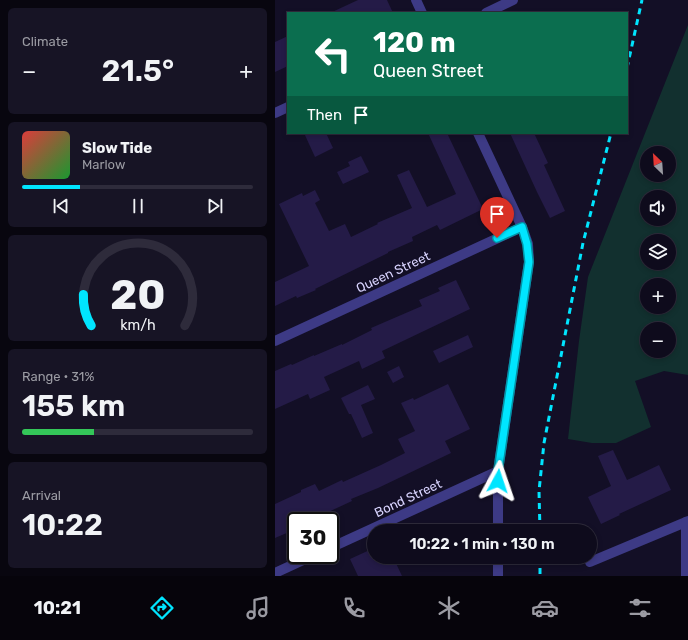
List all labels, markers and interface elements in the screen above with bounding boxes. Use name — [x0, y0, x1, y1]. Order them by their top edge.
text: 120 m — [373, 26, 456, 59]
icon: left — [307, 28, 359, 80]
text: Climate — [22, 34, 68, 49]
text: 21.5° — [101, 53, 174, 89]
text: − — [22, 58, 36, 85]
text: + — [239, 58, 253, 85]
text: Queen Street — [373, 60, 484, 82]
icon: arrive — [350, 104, 372, 126]
text: Then — [307, 106, 342, 124]
text: Slow Tide — [82, 139, 152, 157]
north arrow — [640, 146, 676, 182]
map controls — [640, 146, 676, 358]
text: Marlow — [82, 157, 125, 172]
button: sound — [640, 190, 676, 226]
icon: previous — [50, 195, 72, 217]
icon: pause — [127, 195, 149, 217]
icon: next — [204, 195, 226, 217]
pin — [480, 197, 514, 238]
icon: arrive — [486, 203, 508, 225]
button: layers — [640, 234, 676, 270]
street label: Queen Street — [354, 248, 432, 296]
text: 20 — [110, 270, 165, 319]
button: + — [640, 278, 676, 314]
text: km/h — [120, 317, 155, 334]
button: − — [640, 322, 676, 358]
text: Range · 31% — [22, 369, 94, 384]
text: 155 km — [22, 388, 125, 424]
position arrow — [477, 460, 519, 502]
street label: Bond Street — [372, 476, 444, 520]
text: Arrival — [22, 488, 61, 503]
text: 10:22 — [22, 507, 103, 543]
speed limit sign: 30 — [287, 512, 339, 564]
text: 10:22 · 1 min · 130 m — [409, 535, 555, 553]
icon: directions — [148, 594, 176, 622]
icon: music — [244, 594, 272, 622]
icon: phone — [340, 594, 368, 622]
icon: climate — [435, 594, 463, 622]
icon: car — [531, 594, 559, 622]
icon: filters — [626, 594, 654, 622]
text: 10:21 — [34, 597, 81, 619]

